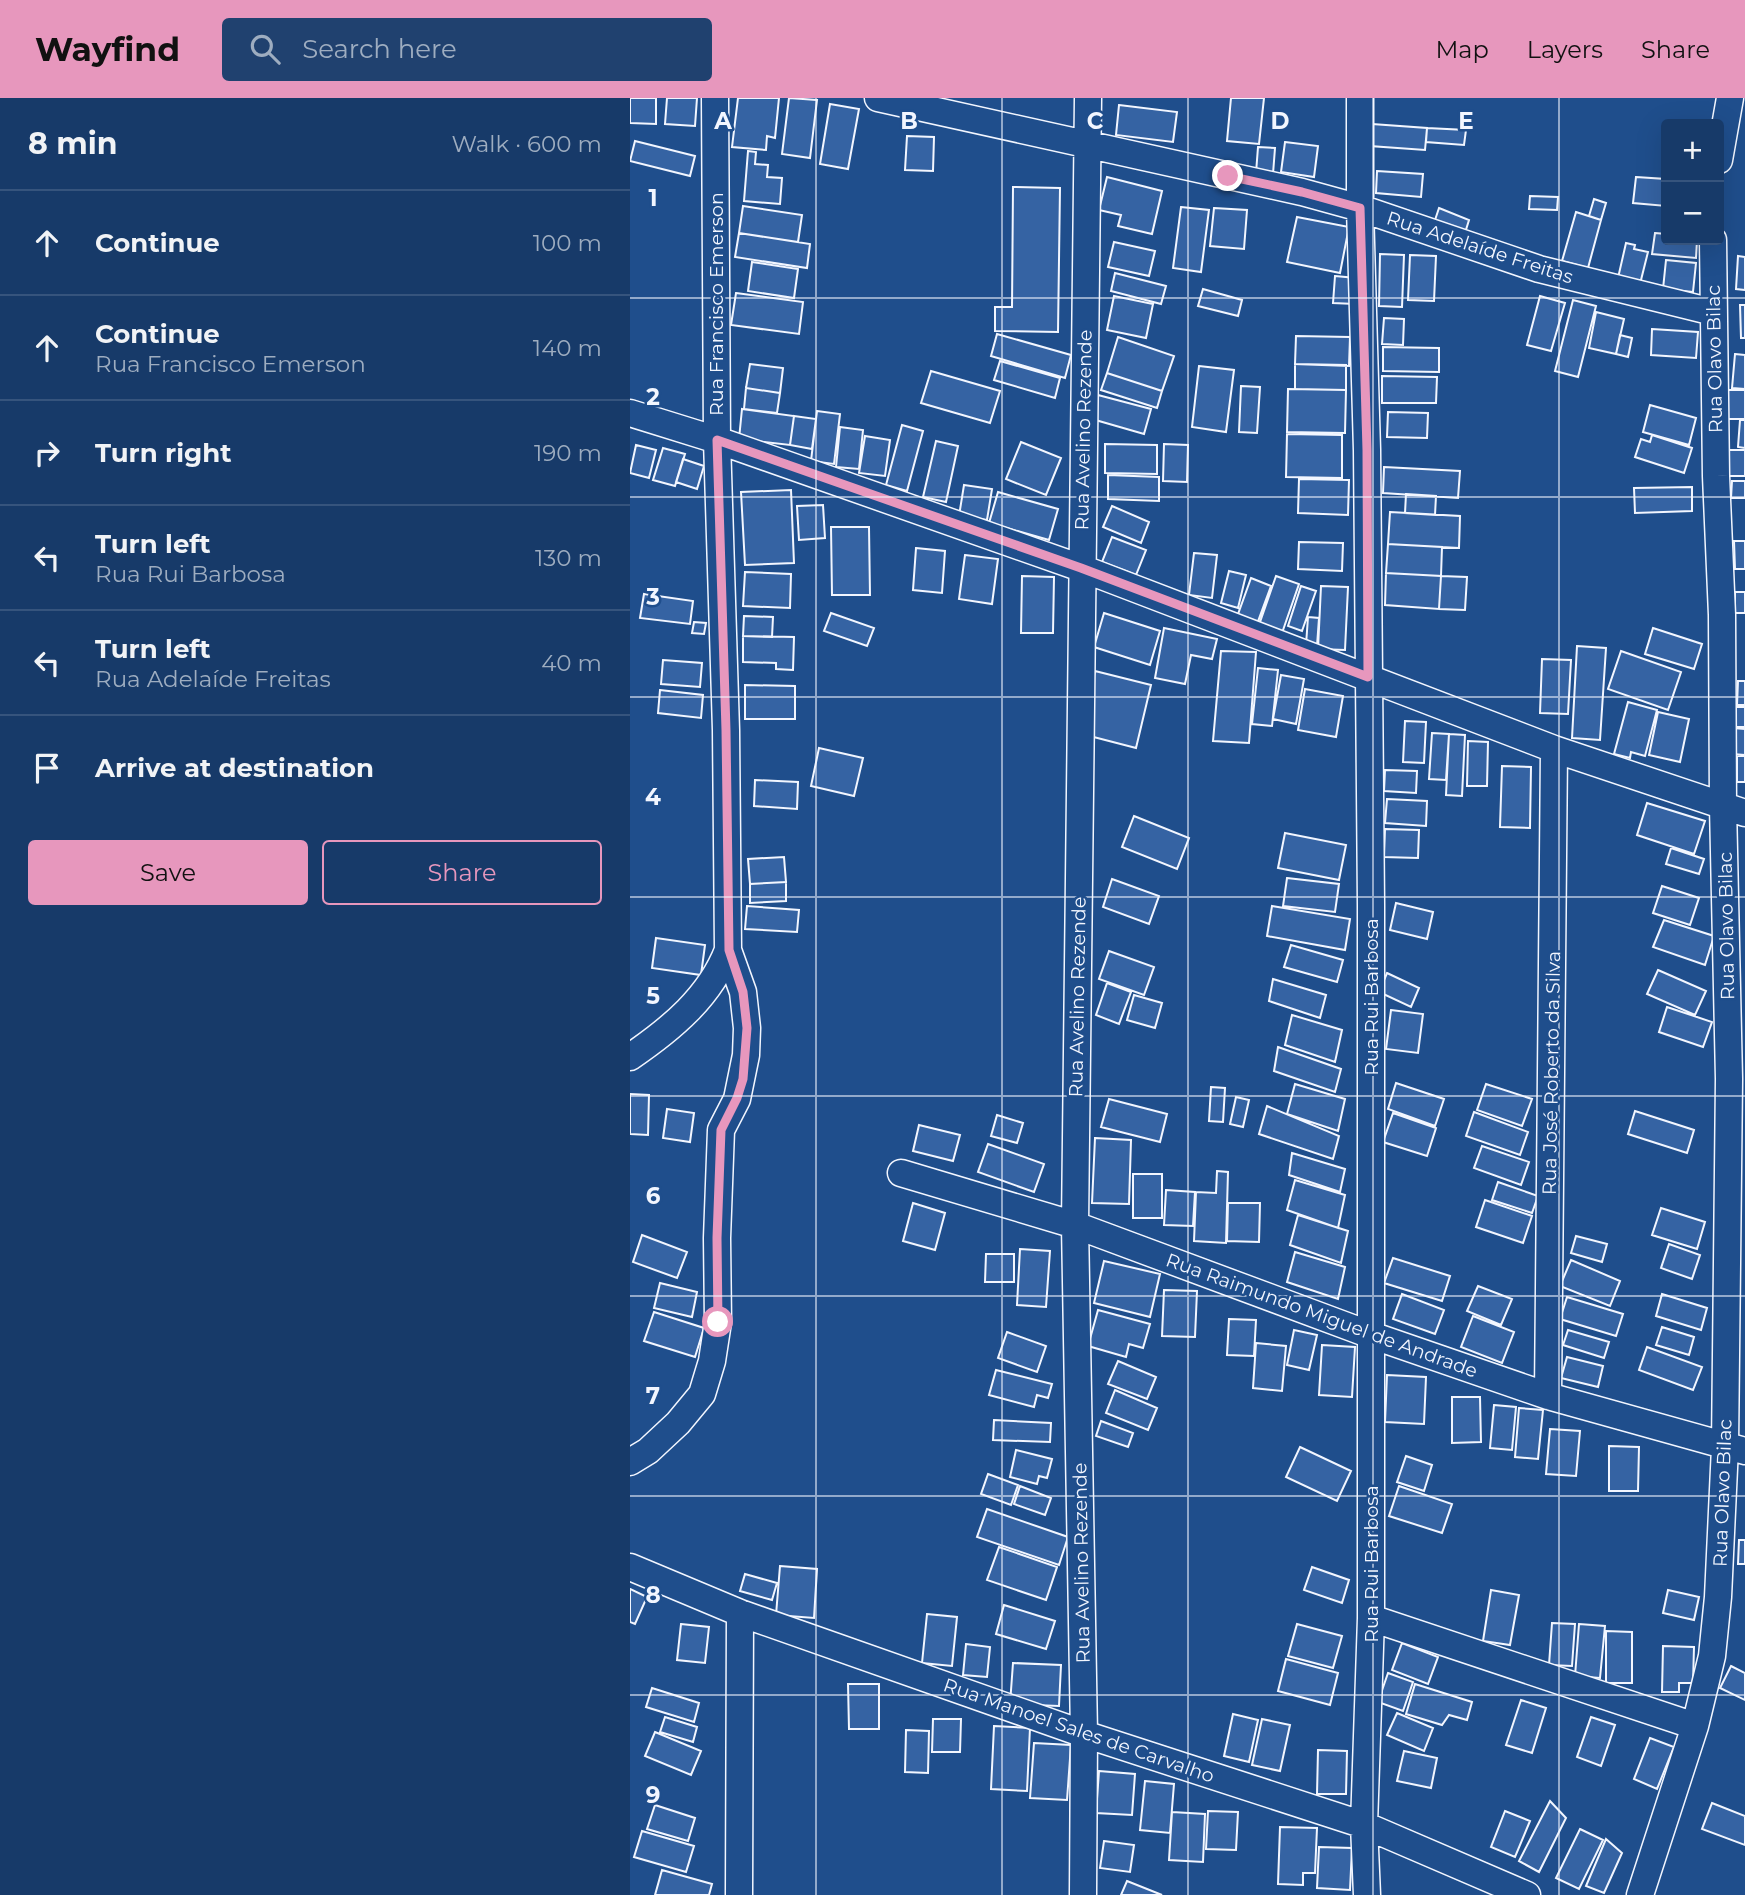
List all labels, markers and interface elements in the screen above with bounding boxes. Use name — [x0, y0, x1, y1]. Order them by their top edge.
search box — [222, 18, 712, 81]
text: Wayfind — [35, 29, 180, 69]
icon: search — [246, 30, 284, 68]
text: Search here — [302, 33, 457, 65]
text: Map — [1435, 35, 1489, 64]
text: Layers — [1527, 35, 1603, 64]
text: Share — [1641, 35, 1710, 64]
text: A — [713, 107, 732, 135]
text: B — [900, 107, 918, 135]
text: C — [1087, 107, 1104, 135]
text: D — [1271, 107, 1290, 135]
text: E — [1458, 107, 1474, 135]
map controls — [1661, 119, 1724, 245]
button: + — [1661, 119, 1724, 182]
text: 8 min — [28, 125, 118, 162]
text: Walk · 600 m — [451, 130, 602, 158]
route end — [1212, 160, 1243, 191]
button: − — [1661, 182, 1724, 245]
text: 1 — [648, 184, 658, 212]
street label: Rua Francisco Emerson — [705, 192, 728, 416]
street label: Rua Adelaíde Freitas — [1384, 206, 1576, 289]
icon: ahead — [28, 224, 66, 262]
text: Continue — [95, 227, 220, 259]
text: 100 m — [533, 229, 602, 257]
street label: Rua Olavo Bilac — [1702, 285, 1727, 433]
text: Continue — [95, 318, 220, 350]
icon: ahead — [28, 329, 66, 367]
street label: Rua Avelino Rezende — [1070, 330, 1097, 530]
text: 140 m — [533, 334, 602, 362]
text: Rua Francisco Emerson — [95, 350, 366, 378]
text: 2 — [646, 383, 660, 411]
icon: right — [28, 434, 66, 472]
text: Turn right — [95, 437, 231, 469]
text: 190 m — [534, 439, 602, 467]
text: Turn left — [95, 528, 211, 560]
icon: left — [28, 539, 66, 577]
text: 130 m — [535, 544, 602, 572]
text: Rua Rui Barbosa — [95, 560, 286, 588]
text: 3 — [645, 583, 660, 611]
text: Turn left — [95, 633, 211, 665]
icon: left — [28, 644, 66, 682]
text: 40 m — [541, 649, 602, 677]
text: Rua Adelaíde Freitas — [95, 665, 331, 693]
icon: arrive — [28, 749, 66, 787]
text: Arrive at destination — [95, 752, 374, 784]
text: 4 — [645, 783, 661, 811]
button: Save — [28, 840, 308, 905]
button: Share — [322, 840, 602, 905]
street label: Rua Olavo Bilac — [1714, 852, 1739, 1000]
street label: Rua Avelino Rezende — [1064, 897, 1091, 1097]
street label: Rua Rui Barbosa — [1360, 918, 1383, 1076]
street label: Rua José Roberto da Silva — [1538, 951, 1565, 1195]
text: 5 — [646, 982, 660, 1010]
text: 6 — [646, 1182, 661, 1210]
street label: Rua Raimundo Miguel de Andrade — [1163, 1248, 1481, 1383]
route start — [702, 1306, 733, 1337]
text: 7 — [646, 1382, 660, 1410]
street label: Rua Olavo Bilac — [1708, 1419, 1737, 1567]
street label: Rua Avelino Rezende — [1068, 1463, 1095, 1663]
street label: Rua Rui Barbosa — [1360, 1485, 1383, 1643]
text: 8 — [645, 1581, 661, 1609]
street label: Rua Manoel Sales de Carvalho — [940, 1673, 1217, 1788]
text: 9 — [646, 1781, 660, 1809]

